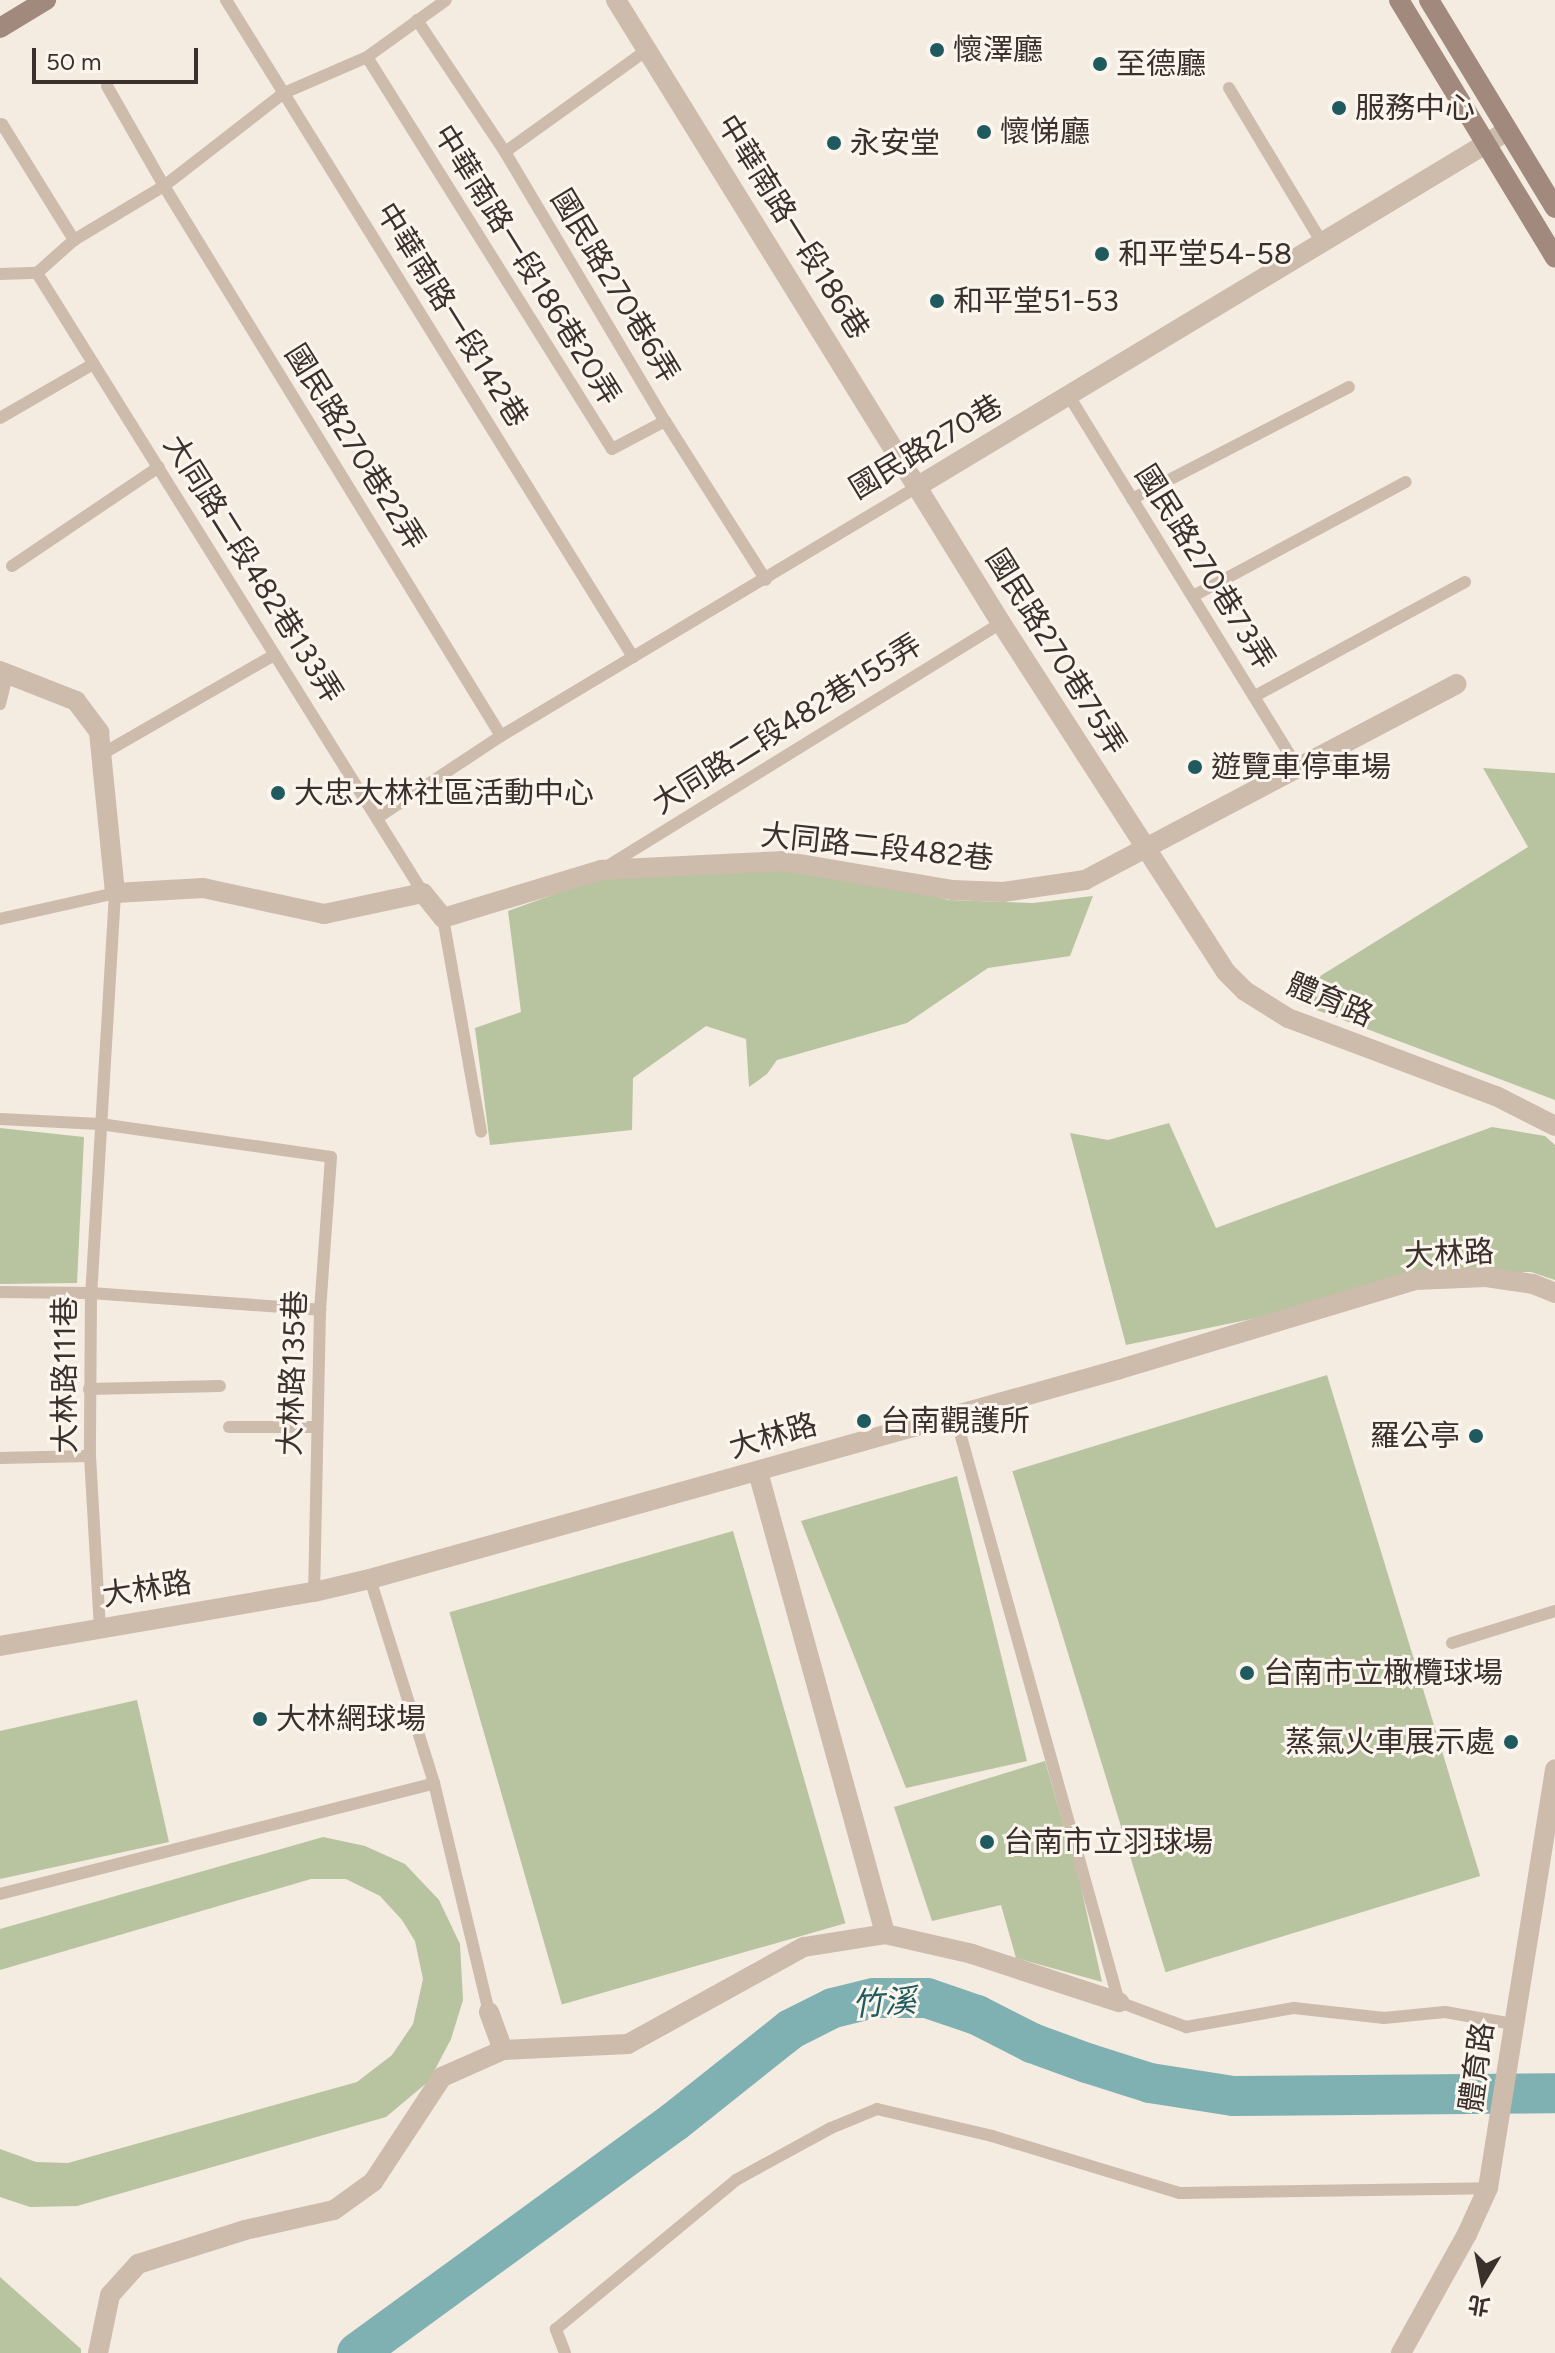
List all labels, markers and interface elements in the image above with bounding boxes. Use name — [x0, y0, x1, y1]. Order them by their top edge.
scale bar — [36, 32, 202, 82]
place label: 懷澤廳 — [953, 32, 1043, 68]
marker: 懷澤廳 — [928, 41, 946, 59]
place label: 至德廳 — [1116, 46, 1206, 82]
text: 50 m — [46, 47, 102, 76]
marker: 至德廳 — [1091, 55, 1109, 73]
place label: 服務中心 — [1355, 90, 1475, 126]
marker: 服務中心 — [1330, 99, 1348, 117]
street label: 中華南路一段186巷 — [709, 108, 877, 346]
place label: 懷悌廳 — [1000, 114, 1090, 150]
street label: 中華南路一段186巷20弄 — [426, 118, 628, 412]
marker: 懷悌廳 — [975, 123, 993, 141]
place label: 永安堂 — [850, 125, 940, 161]
marker: 永安堂 — [825, 134, 843, 152]
street label: 國民路270巷6弄 — [543, 183, 687, 389]
street label: 中華南路一段142巷 — [368, 196, 536, 434]
place label: 和平堂54-58 — [1118, 236, 1292, 272]
marker: 和平堂54-58 — [1093, 245, 1111, 263]
place label: 和平堂51-53 — [953, 283, 1119, 319]
marker: 和平堂51-53 — [928, 292, 946, 310]
street label: 國民路270巷22弄 — [277, 338, 433, 556]
street label: 國民路270巷 — [843, 387, 1009, 507]
street label: 大同路二段482巷133弄 — [156, 429, 350, 709]
street label: 國民路270巷73弄 — [1128, 458, 1282, 676]
street label: 國民路270巷75弄 — [978, 543, 1134, 761]
street label: 大同路二段482巷155弄 — [646, 626, 928, 822]
place label: 遊覽車停車場 — [1211, 749, 1391, 785]
marker: 遊覽車停車場 — [1186, 758, 1204, 776]
place label: 大忠大林社區活動中心 — [294, 775, 594, 811]
marker: 大忠大林社區活動中心 — [269, 784, 287, 802]
street label: 大同路二段482巷 — [759, 817, 995, 877]
street label: 體育路 — [1282, 966, 1378, 1034]
street label: 大林路 — [1403, 1234, 1495, 1274]
street label: 大林路135巷 — [272, 1289, 314, 1457]
street label: 大林路111巷 — [47, 1296, 83, 1454]
place label: 台南觀護所 — [880, 1403, 1030, 1439]
street label: 大林路 — [725, 1406, 821, 1466]
marker: 台南觀護所 — [855, 1412, 873, 1430]
place label: 羅公亭 — [1370, 1418, 1460, 1454]
marker: 羅公亭 — [1467, 1427, 1485, 1445]
street label: 大林路 — [100, 1564, 194, 1614]
place label: 台南市立橄欖球場 — [1263, 1655, 1503, 1691]
marker: 台南市立橄欖球場 — [1238, 1664, 1256, 1682]
place label: 大林網球場 — [276, 1701, 426, 1737]
marker: 大林網球場 — [251, 1710, 269, 1728]
place label: 蒸氣火車展示處 — [1285, 1724, 1495, 1760]
marker: 蒸氣火車展示處 — [1502, 1733, 1520, 1751]
place label: 台南市立羽球場 — [1003, 1824, 1213, 1860]
marker: 台南市立羽球場 — [978, 1833, 996, 1851]
water label: 竹溪 — [851, 1982, 917, 2024]
street label: 體育路 — [1453, 2020, 1501, 2114]
north arrow — [1443, 2241, 1523, 2321]
text: 北 — [1466, 2290, 1492, 2320]

